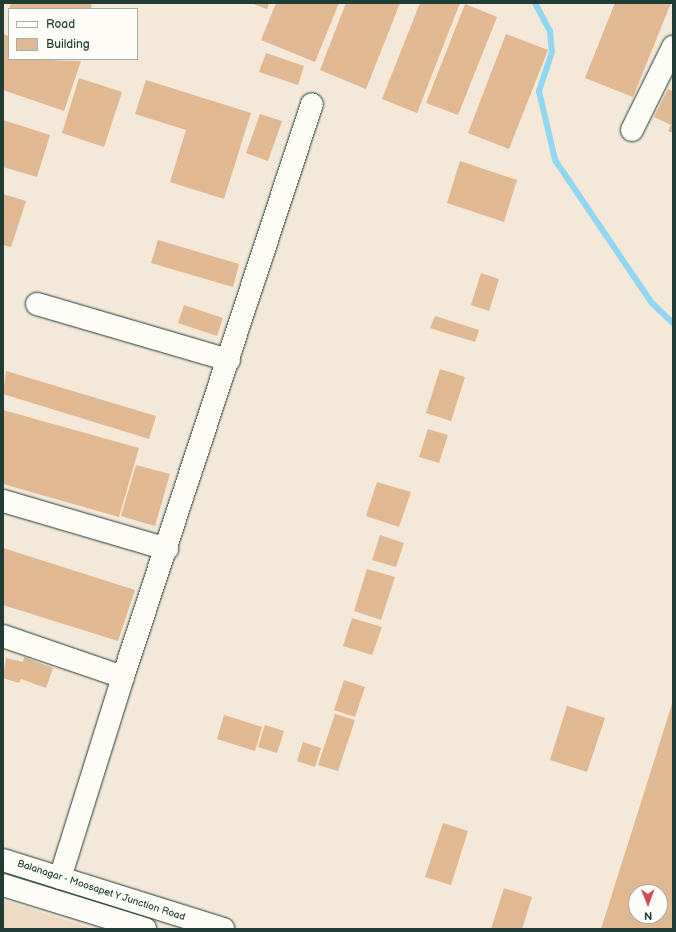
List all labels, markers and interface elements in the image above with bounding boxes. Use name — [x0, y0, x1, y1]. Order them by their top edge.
legend — [8, 8, 138, 60]
text: Road — [46, 17, 75, 32]
text: Building — [46, 37, 90, 52]
street label: Balanagar - Moosapet Y Junction Road — [15, 858, 187, 924]
north arrow — [628, 884, 668, 924]
text: N — [644, 909, 652, 922]

